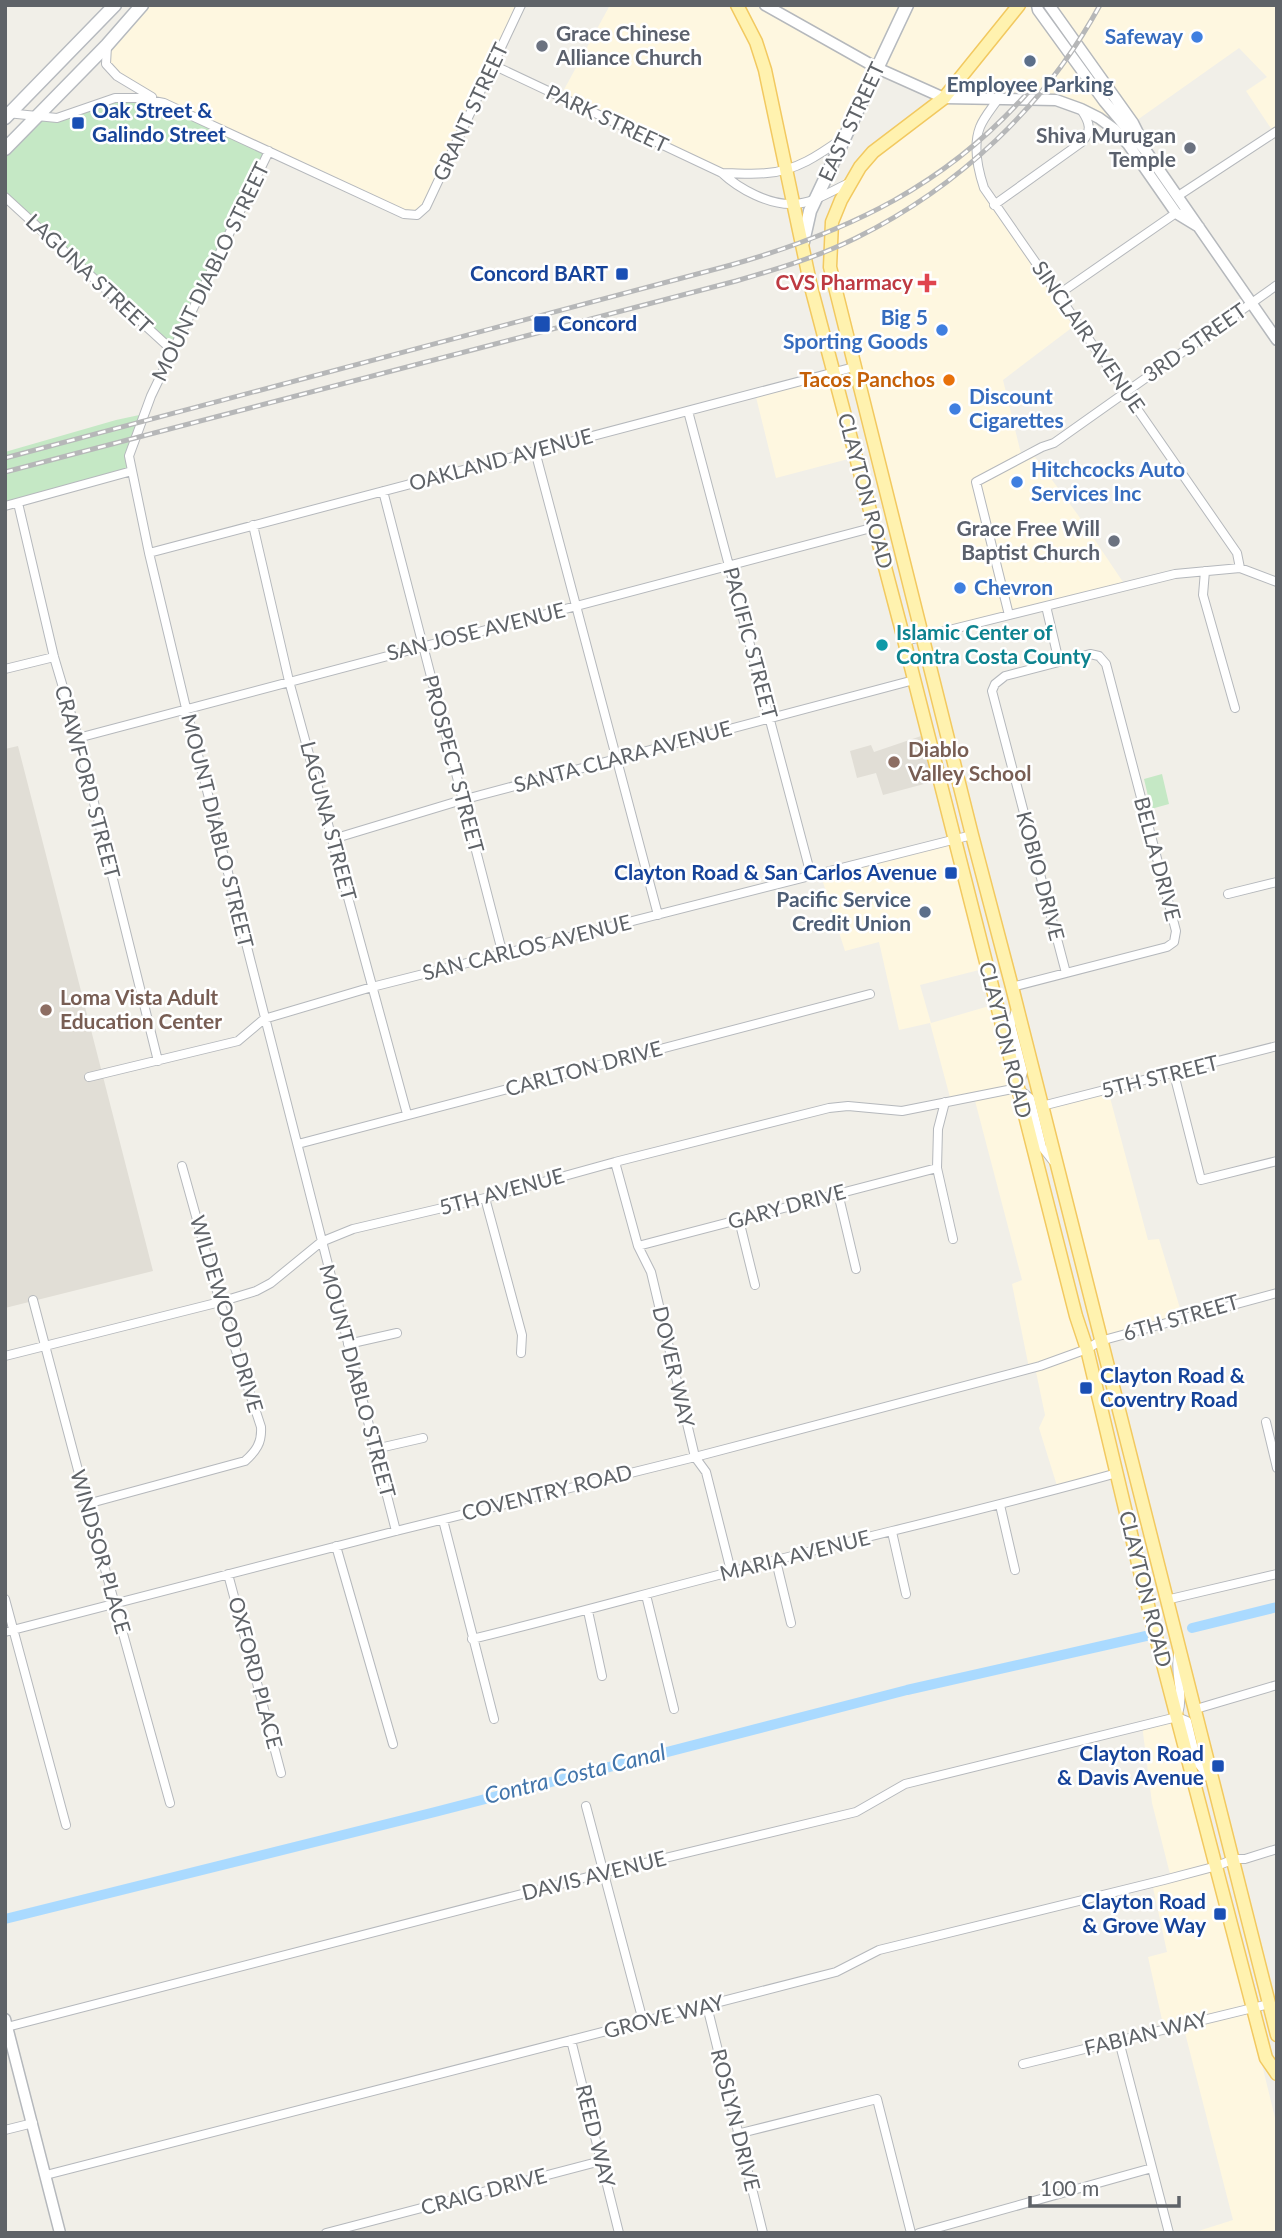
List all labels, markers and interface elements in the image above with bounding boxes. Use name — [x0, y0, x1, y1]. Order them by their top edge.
place label: Grace Chinese Alliance Church — [555, 20, 702, 69]
place label: Safeway — [1105, 23, 1184, 48]
marker: Safeway — [1189, 29, 1205, 45]
street label: GRANT STREET — [427, 38, 513, 184]
marker: Grace Chinese Alliance Church — [534, 38, 550, 54]
marker: Employee Parking — [1022, 53, 1038, 69]
street label: EAST STREET — [812, 57, 889, 185]
place label: Employee Parking — [946, 71, 1114, 96]
street label: PARK STREET — [543, 78, 673, 157]
place label: Oak Street & Galindo Street — [92, 97, 226, 146]
marker: Oak Street & Galindo Street — [70, 115, 86, 131]
place label: Shiva Murugan Temple — [1036, 122, 1176, 171]
marker: Shiva Murugan Temple — [1182, 140, 1198, 156]
street label: MOUNT DIABLO STREET — [146, 157, 274, 385]
street label: LAGUNA STREET — [22, 208, 159, 338]
street label: SINCLAIR AVENUE — [1028, 256, 1151, 417]
place label: Concord BART — [470, 260, 608, 285]
marker: Concord BART — [614, 266, 630, 282]
place label: CVS Pharmacy — [776, 269, 914, 294]
marker: CVS Pharmacy — [919, 275, 935, 291]
street label: 3RD STREET — [1138, 297, 1251, 387]
place label: Big 5 Sporting Goods — [783, 304, 928, 353]
place label: Concord — [558, 310, 637, 335]
marker: Concord — [532, 314, 552, 334]
marker: Big 5 Sporting Goods — [934, 322, 950, 338]
place label: Tacos Panchos — [799, 366, 935, 391]
marker: Tacos Panchos — [941, 372, 957, 388]
place label: Discount Cigarettes — [969, 383, 1064, 432]
marker: Discount Cigarettes — [947, 401, 963, 417]
street label: CLAYTON ROAD — [834, 410, 899, 571]
street label: OAKLAND AVENUE — [406, 422, 595, 495]
place label: Hitchcocks Auto Services Inc — [1031, 456, 1185, 505]
marker: Hitchcocks Auto Services Inc — [1009, 474, 1025, 490]
place label: Grace Free Will Baptist Church — [957, 515, 1100, 564]
marker: Grace Free Will Baptist Church — [1106, 533, 1122, 549]
street label: PACIFIC STREET — [719, 564, 784, 722]
place label: Chevron — [974, 574, 1053, 599]
marker: Chevron — [952, 580, 968, 596]
street label: SAN JOSE AVENUE — [384, 596, 567, 665]
place label: Islamic Center of Contra Costa County — [896, 619, 1092, 668]
marker: Islamic Center of Contra Costa County — [874, 637, 890, 653]
street label: PROSPECT STREET — [419, 672, 490, 856]
street label: CRAWFORD STREET — [51, 682, 126, 881]
street label: MOUNT DIABLO STREET — [177, 711, 260, 951]
street label: SANTA CLARA AVENUE — [511, 714, 734, 797]
place label: Diablo Valley School — [907, 736, 1031, 785]
street label: LAGUNA STREET — [296, 738, 363, 904]
marker: Diablo Valley School — [886, 754, 902, 770]
street label: BELLA DRIVE — [1130, 794, 1187, 923]
street label: KOBIO DRIVE — [1012, 808, 1071, 943]
place label: Clayton Road & San Carlos Avenue — [614, 859, 937, 884]
marker: Clayton Road & San Carlos Avenue — [943, 865, 959, 881]
place label: Pacific Service Credit Union — [776, 886, 911, 935]
marker: Pacific Service Credit Union — [917, 904, 933, 920]
street label: SAN CARLOS AVENUE — [420, 909, 634, 985]
street label: CLAYTON ROAD — [975, 959, 1038, 1120]
place label: Loma Vista Adult Education Center — [60, 984, 222, 1033]
marker: Loma Vista Adult Education Center — [38, 1002, 54, 1018]
street label: CARLTON DRIVE — [502, 1035, 665, 1101]
street label: 5TH STREET — [1099, 1049, 1221, 1102]
street label: 5TH AVENUE — [436, 1162, 567, 1219]
street label: GARY DRIVE — [725, 1178, 848, 1233]
street label: WILDEWOOD DRIVE — [186, 1212, 269, 1415]
street label: MOUNT DIABLO STREET — [315, 1261, 402, 1501]
street label: 6TH STREET — [1120, 1288, 1242, 1345]
street label: DOVER WAY — [648, 1304, 701, 1431]
place label: Clayton Road & Coventry Road — [1100, 1362, 1246, 1411]
marker: Clayton Road & Coventry Road — [1078, 1380, 1094, 1396]
street label: COVENTRY ROAD — [459, 1458, 634, 1525]
street label: WINDSOR PLACE — [66, 1467, 137, 1637]
street label: CLAYTON ROAD — [1115, 1508, 1178, 1669]
street label: MARIA AVENUE — [717, 1524, 872, 1585]
street label: OXFORD PLACE — [224, 1594, 289, 1751]
water label: Contra Costa Canal — [481, 1737, 668, 1809]
place label: Clayton Road & Davis Avenue — [1057, 1740, 1204, 1789]
marker: Clayton Road & Davis Avenue — [1210, 1758, 1226, 1774]
street label: DAVIS AVENUE — [519, 1845, 668, 1905]
place label: Clayton Road & Grove Way — [1081, 1888, 1207, 1937]
marker: Clayton Road & Grove Way — [1212, 1906, 1228, 1922]
street label: GROVE WAY — [601, 1988, 727, 2043]
street label: FABIAN WAY — [1081, 2005, 1211, 2060]
street label: ROSLYN DRIVE — [707, 2046, 766, 2193]
street label: REED WAY — [572, 2082, 622, 2191]
street label: CRAIG DRIVE — [418, 2162, 549, 2219]
scale bar — [1030, 2164, 1179, 2208]
text: 100 m — [1040, 2175, 1099, 2200]

